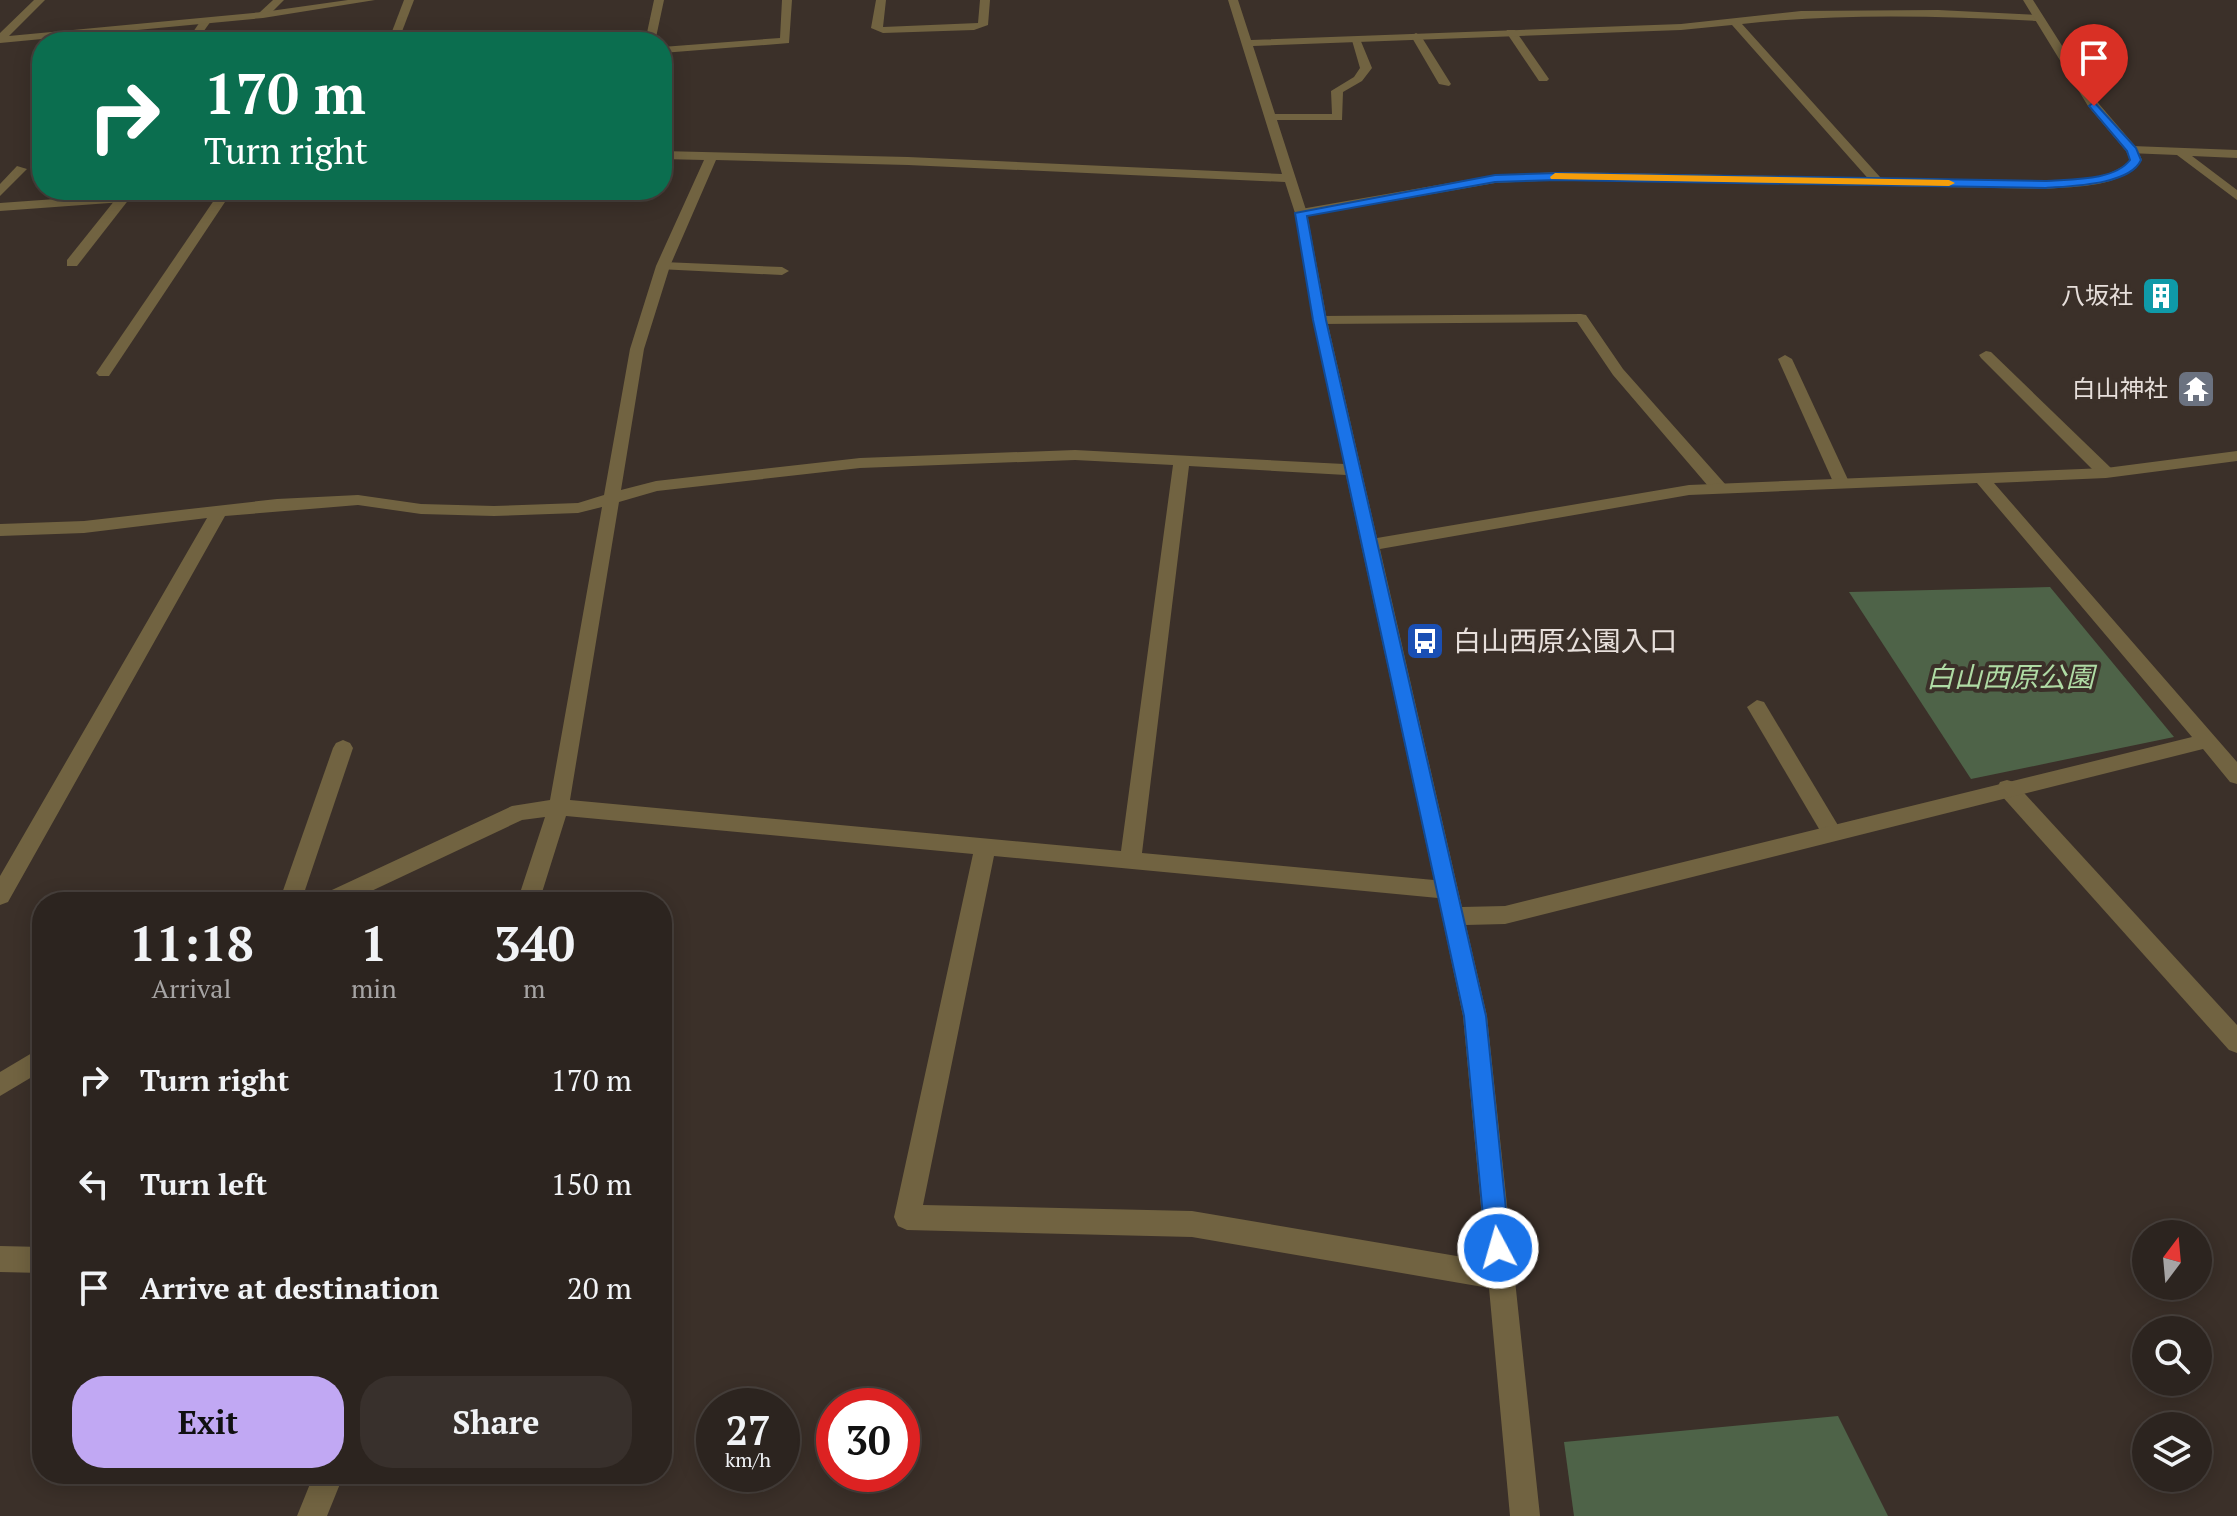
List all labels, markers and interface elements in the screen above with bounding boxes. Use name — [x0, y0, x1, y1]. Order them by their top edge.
pin — [2060, 24, 2128, 106]
icon: arrive — [2072, 36, 2116, 80]
text: 170 m — [204, 56, 366, 130]
icon: right — [72, 64, 176, 168]
text: Turn right — [204, 127, 368, 174]
building icon: 八坂社 — [2140, 275, 2182, 317]
place label: 八坂社 — [2061, 279, 2133, 311]
temple icon: 白山神社 — [2175, 368, 2217, 410]
place label: 白山神社 — [2072, 372, 2168, 404]
bus stop icon: 白山西原公園入口 — [1404, 620, 1446, 662]
place label: 白山西原公園入口 — [1453, 622, 1677, 659]
park label: 白山西原公園 — [1926, 658, 2098, 695]
text: 11:18 — [129, 911, 254, 975]
text: 1 — [360, 911, 387, 975]
text: 340 — [494, 911, 575, 975]
text: Arrival — [152, 971, 231, 1005]
text: min — [351, 971, 397, 1005]
text: m — [523, 971, 546, 1005]
icon: right — [72, 1058, 116, 1102]
text: Turn right — [140, 1060, 289, 1100]
text: 170 m — [551, 1060, 632, 1100]
icon: left — [72, 1162, 116, 1206]
text: Turn left — [140, 1164, 267, 1204]
text: 150 m — [551, 1164, 632, 1204]
position arrow — [1456, 1206, 1540, 1290]
north arrow — [2132, 1220, 2212, 1300]
map controls — [2132, 1220, 2212, 1492]
icon: arrive — [72, 1266, 116, 1310]
text: Arrive at destination — [140, 1268, 439, 1308]
text: 20 m — [567, 1268, 632, 1308]
button: search — [2132, 1316, 2212, 1396]
button: Exit — [72, 1376, 344, 1468]
button: Share — [360, 1376, 632, 1468]
speed limit sign: 30 — [816, 1388, 920, 1492]
text: 27 — [725, 1403, 771, 1456]
button: layers — [2132, 1412, 2212, 1492]
text: km/h — [725, 1446, 771, 1473]

